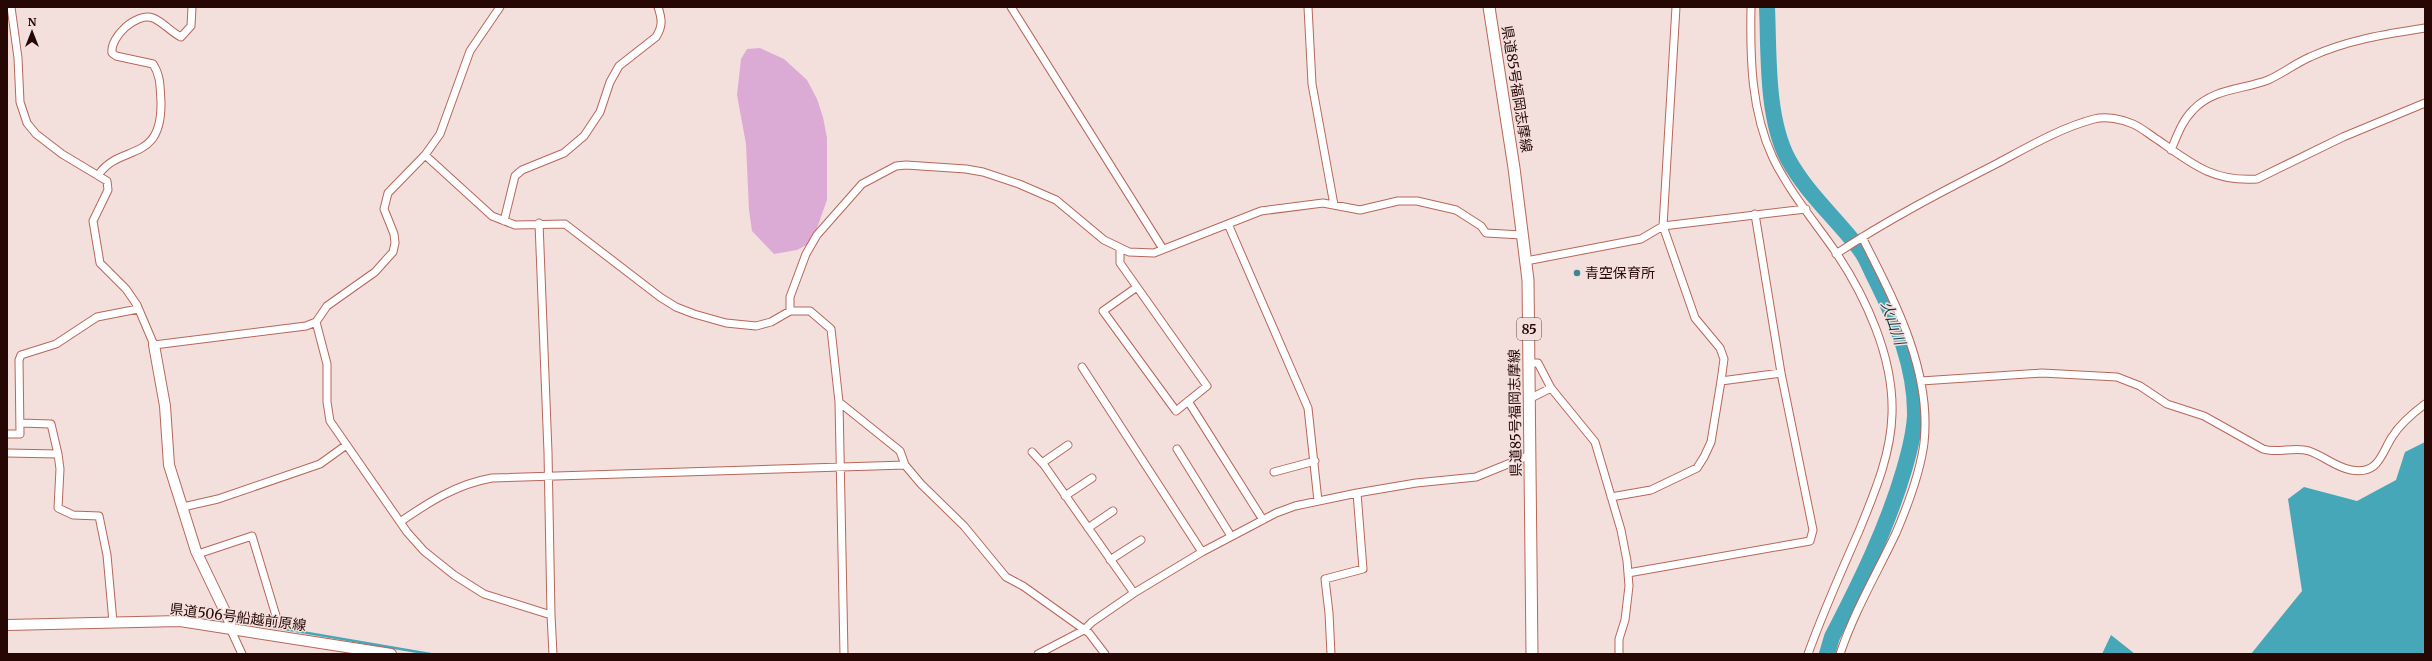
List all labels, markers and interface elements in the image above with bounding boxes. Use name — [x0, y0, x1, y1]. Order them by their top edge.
north arrow — [12, 12, 52, 52]
text: N — [28, 15, 37, 29]
street label: 県道85号福岡志摩線 — [1498, 24, 1536, 154]
place label: 青空保育所 — [1585, 264, 1655, 282]
marker: 青空保育所 — [1572, 268, 1582, 278]
water label: 火山川 — [1877, 298, 1910, 349]
road number: 85 — [1517, 318, 1541, 340]
street label: 県道85号福岡志摩線 — [1505, 349, 1525, 477]
street label: 県道506号船越前原線 — [169, 600, 307, 634]

